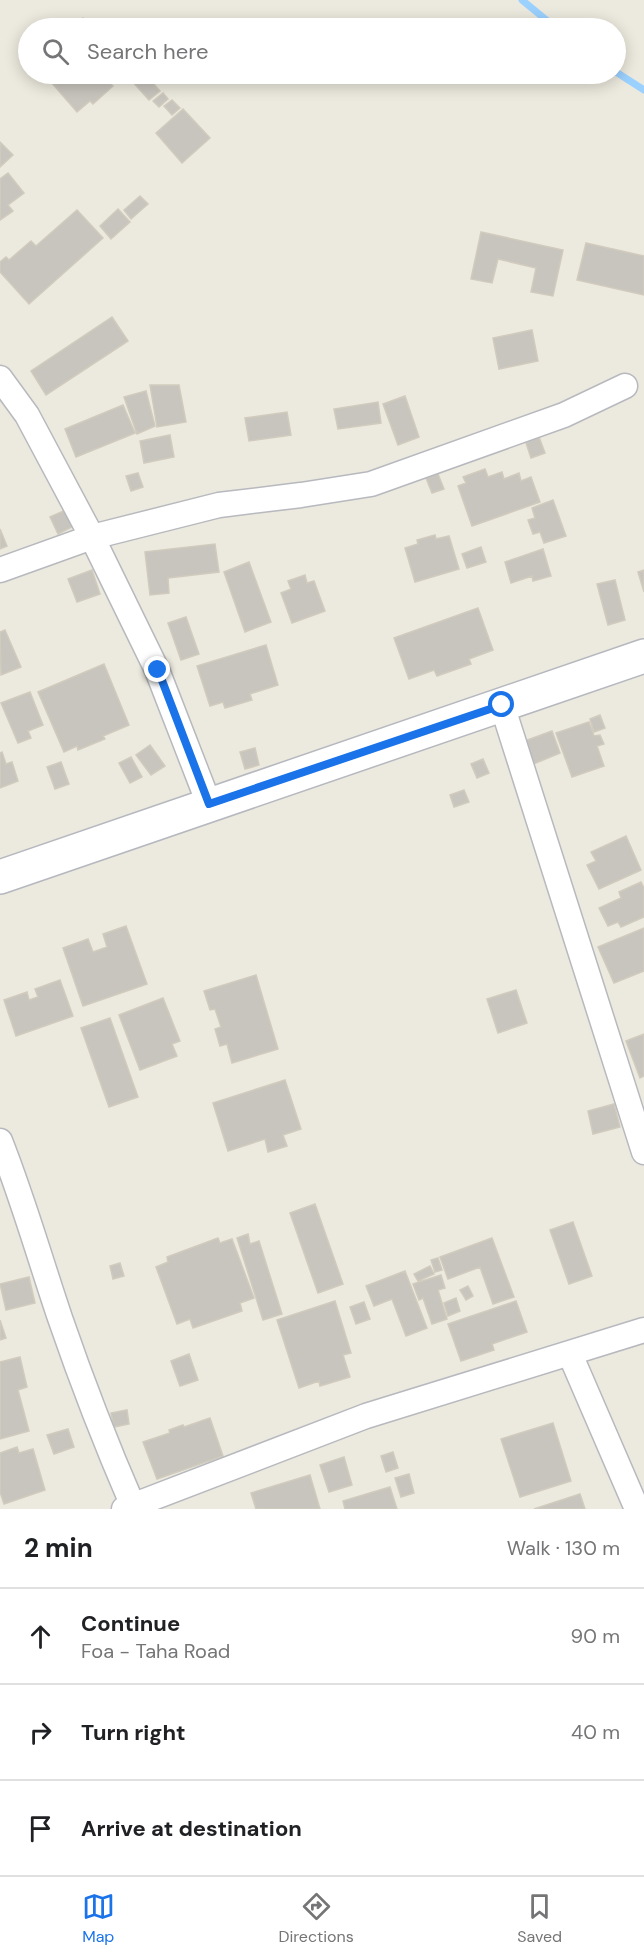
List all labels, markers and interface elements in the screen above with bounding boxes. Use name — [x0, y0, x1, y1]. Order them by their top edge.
search box — [18, 18, 626, 84]
icon: search — [39, 35, 72, 68]
text: Search here — [87, 37, 208, 66]
route end — [144, 656, 170, 682]
route start — [488, 691, 514, 717]
text: 2 min — [24, 1531, 93, 1565]
text: Walk · 130 m — [507, 1535, 620, 1561]
text: Continue — [81, 1609, 180, 1638]
icon: ahead — [24, 1620, 57, 1653]
text: 90 m — [571, 1623, 620, 1649]
text: Foa - Taha Road — [81, 1638, 230, 1664]
icon: right — [24, 1716, 57, 1749]
text: Turn right — [81, 1718, 186, 1747]
text: 40 m — [571, 1719, 620, 1745]
icon: arrive — [24, 1812, 57, 1845]
text: Arrive at destination — [81, 1814, 302, 1843]
tab: Map — [82, 1890, 115, 1947]
tab: Directions — [278, 1890, 354, 1947]
tab: Saved — [517, 1890, 562, 1947]

